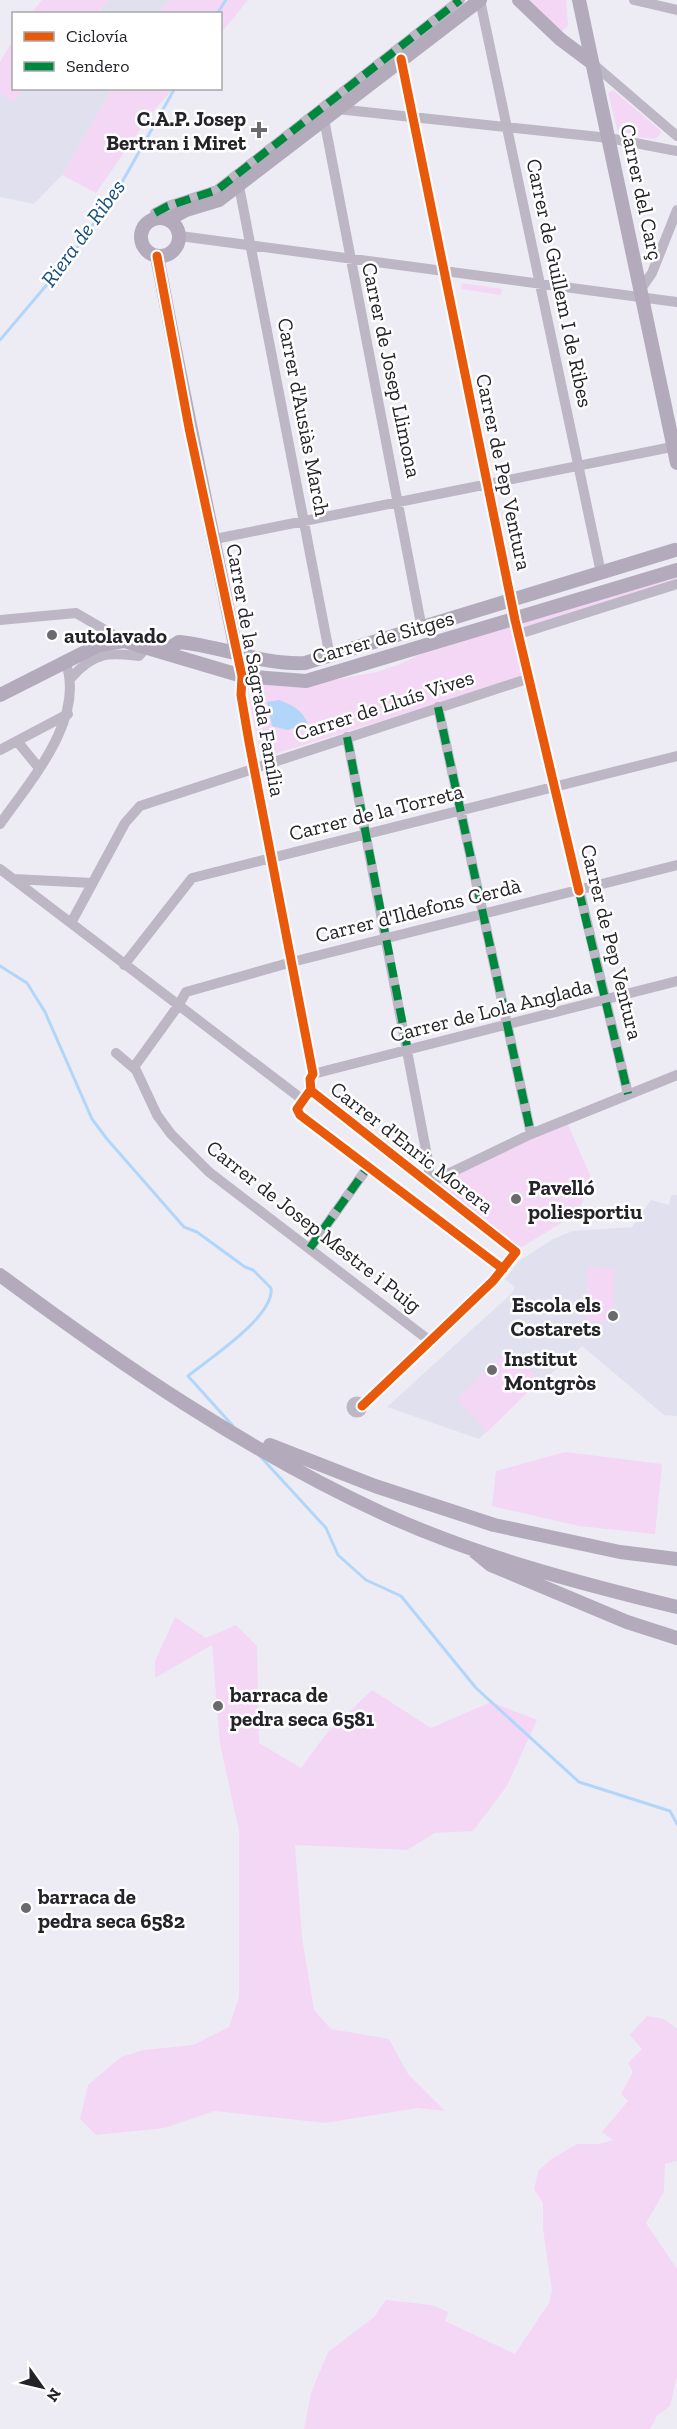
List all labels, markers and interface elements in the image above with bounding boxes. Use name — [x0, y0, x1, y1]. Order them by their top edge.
legend — [12, 12, 222, 90]
text: Ciclovía — [66, 25, 128, 47]
text: Sendero — [66, 55, 130, 77]
place label: C.A.P. Josep Bertran i Miret — [106, 106, 247, 155]
marker: C.A.P. Josep Bertran i Miret — [250, 121, 268, 139]
street label: Carrer del Carç — [615, 122, 669, 262]
street label: Carrer de Guillem I de Ribes — [521, 156, 599, 410]
water label: Riera de Ribes — [35, 174, 131, 292]
street label: Carrer de Josep Llimona — [357, 260, 427, 480]
street label: Carrer d'Ausiàs March — [273, 316, 336, 518]
street label: Carrer de Pep Ventura — [471, 371, 537, 573]
street label: Carrer de la Sagrada Família — [221, 541, 291, 799]
street label: Carrer de Sitges — [309, 605, 457, 669]
place label: autolavado — [64, 623, 167, 648]
marker: autolavado — [45, 628, 59, 642]
street label: Carrer de Lluís Vives — [291, 664, 477, 746]
street label: Carrer de la Torreta — [286, 778, 466, 846]
street label: Carrer de Pep Ventura — [576, 842, 648, 1042]
street label: Carrer d'Ildefons Cerdà — [313, 872, 523, 948]
street label: Carrer de Lola Anglada — [387, 973, 595, 1047]
street label: Carrer d'Enric Morera — [326, 1076, 498, 1218]
street label: Carrer de Josep Mestre i Puig — [202, 1134, 427, 1318]
place label: Pavelló poliesportiu — [528, 1175, 642, 1224]
marker: Pavelló poliesportiu — [509, 1192, 523, 1206]
place label: Escola els Costarets — [510, 1292, 601, 1341]
marker: Escola els Costarets — [606, 1309, 620, 1323]
place label: Institut Montgròs — [504, 1346, 596, 1395]
marker: Institut Montgròs — [485, 1363, 499, 1377]
place label: barraca de pedra seca 6581 — [229, 1682, 375, 1731]
marker: barraca de pedra seca 6581 — [211, 1699, 225, 1713]
place label: barraca de pedra seca 6582 — [37, 1884, 185, 1933]
marker: barraca de pedra seca 6582 — [19, 1901, 33, 1915]
north arrow — [12, 2357, 72, 2417]
text: N — [43, 2385, 65, 2405]

